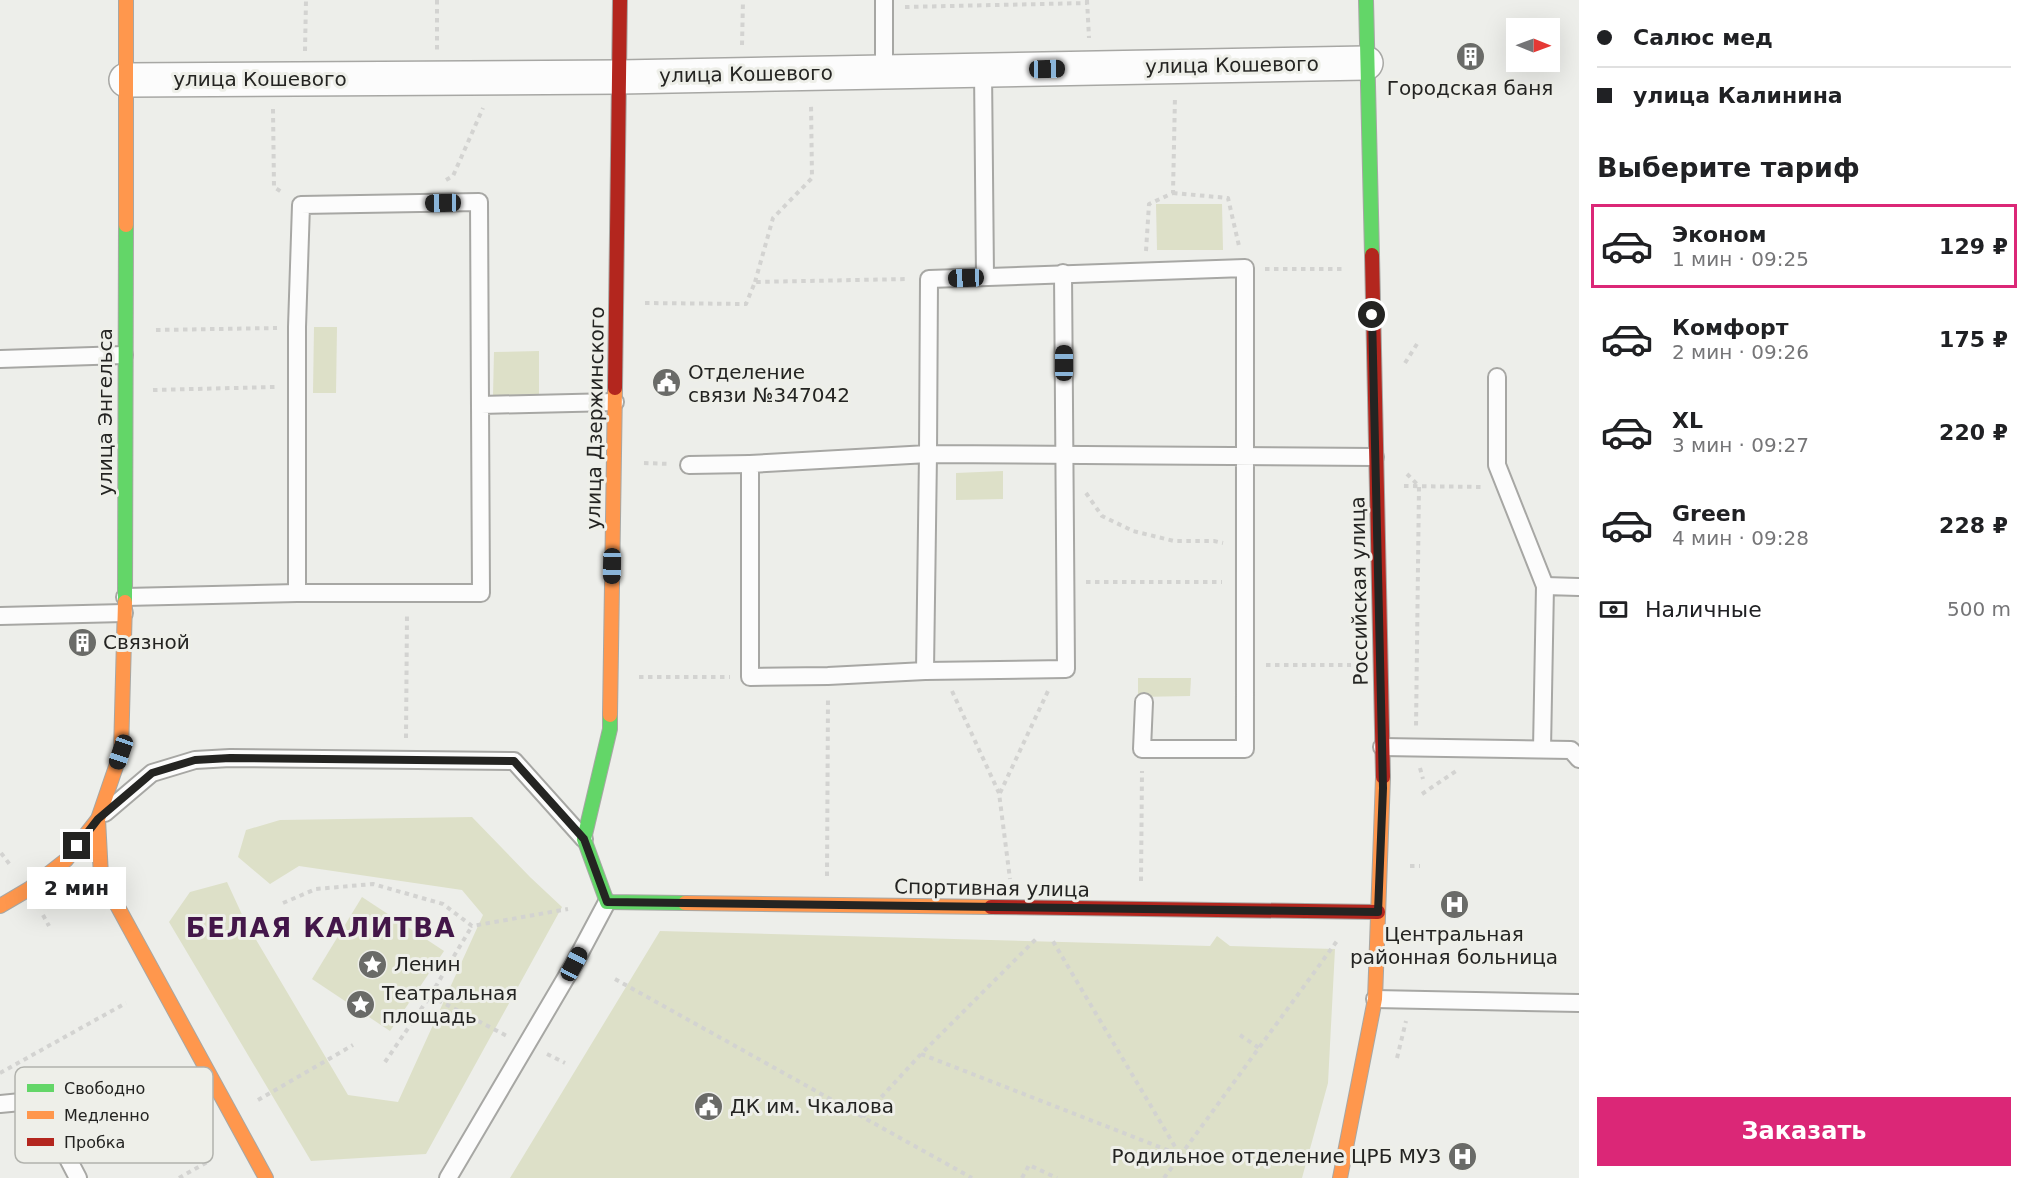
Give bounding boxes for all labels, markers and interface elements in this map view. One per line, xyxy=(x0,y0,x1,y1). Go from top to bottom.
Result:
north arrow xyxy=(1506,18,1560,72)
map controls xyxy=(1506,18,1560,72)
text: Салюc мед xyxy=(1633,25,1773,50)
building icon: Городская баня xyxy=(1454,41,1486,73)
street label: улица Кошевого xyxy=(1145,51,1319,79)
street label: улица Кошевого xyxy=(659,60,833,88)
car xyxy=(1029,60,1065,78)
street label: улица Кошевого xyxy=(173,67,347,91)
place label: Городская баня xyxy=(1387,76,1553,100)
text: улица Калинина xyxy=(1633,83,1843,108)
text: Выберите тариф xyxy=(1597,152,1860,183)
car xyxy=(425,194,461,212)
icon: car xyxy=(1600,219,1654,273)
text: Эконом xyxy=(1672,222,1767,247)
text: 129 ₽ xyxy=(1939,234,2008,259)
text: 1 мин · 09:25 xyxy=(1672,247,1809,271)
car xyxy=(948,268,984,288)
route start xyxy=(1358,301,1385,328)
street label: улица Дзержинского xyxy=(581,306,609,530)
icon: car xyxy=(1600,312,1654,366)
text: Комфорт xyxy=(1672,315,1789,340)
text: 175 ₽ xyxy=(1939,327,2008,352)
street label: улица Энгельса xyxy=(93,328,117,496)
text: 2 мин · 09:26 xyxy=(1672,340,1809,364)
car xyxy=(1055,345,1073,381)
place label: Отделение связи №347042 xyxy=(688,360,850,407)
public building icon: Отделение связи №347042 xyxy=(651,367,683,399)
icon: car xyxy=(1600,405,1654,459)
text: XL xyxy=(1672,408,1703,433)
text: 220 ₽ xyxy=(1939,420,2008,445)
text: 3 мин · 09:27 xyxy=(1672,433,1809,457)
street label: Российская улица xyxy=(1345,496,1373,686)
icon: car xyxy=(1600,498,1654,552)
text: Green xyxy=(1672,501,1746,526)
text: 228 ₽ xyxy=(1939,513,2008,538)
text: 4 мин · 09:28 xyxy=(1672,526,1809,550)
car xyxy=(603,548,621,584)
icon: cash xyxy=(1597,593,1630,626)
text: Наличные xyxy=(1645,597,1762,622)
text: 500 m xyxy=(1947,597,2011,621)
building icon: Связной xyxy=(66,626,98,658)
place label: Связной xyxy=(103,630,190,654)
car xyxy=(107,732,135,772)
route end xyxy=(63,832,90,859)
callout: 2 мин xyxy=(28,867,127,909)
street label: Спортивная улица xyxy=(894,874,1090,902)
text: 2 мин xyxy=(44,876,109,900)
hospital icon: Центральная районная больница xyxy=(1438,888,1470,920)
district label: БЕЛАЯ КАЛИТВА xyxy=(186,913,456,943)
place label: Центральная районная больница xyxy=(1350,922,1558,969)
car xyxy=(558,944,590,984)
place icon: Ленин xyxy=(357,948,389,980)
place label: Ленин xyxy=(394,952,461,976)
place label: Театральная площадь xyxy=(381,981,517,1028)
place icon: Театральная площадь xyxy=(345,988,377,1020)
legend xyxy=(15,1067,213,1163)
text: Свободно xyxy=(64,1079,145,1098)
public building icon: ДК им. Чкалова xyxy=(693,1090,725,1122)
place label: ДК им. Чкалова xyxy=(730,1094,894,1118)
button: Заказать xyxy=(1597,1097,2011,1166)
text: Медленно xyxy=(64,1106,150,1125)
text: Пробка xyxy=(64,1133,125,1152)
hospital icon: Родильное отделение ЦРБ МУЗ xyxy=(1446,1140,1478,1172)
place label: Родильное отделение ЦРБ МУЗ xyxy=(1112,1144,1441,1168)

